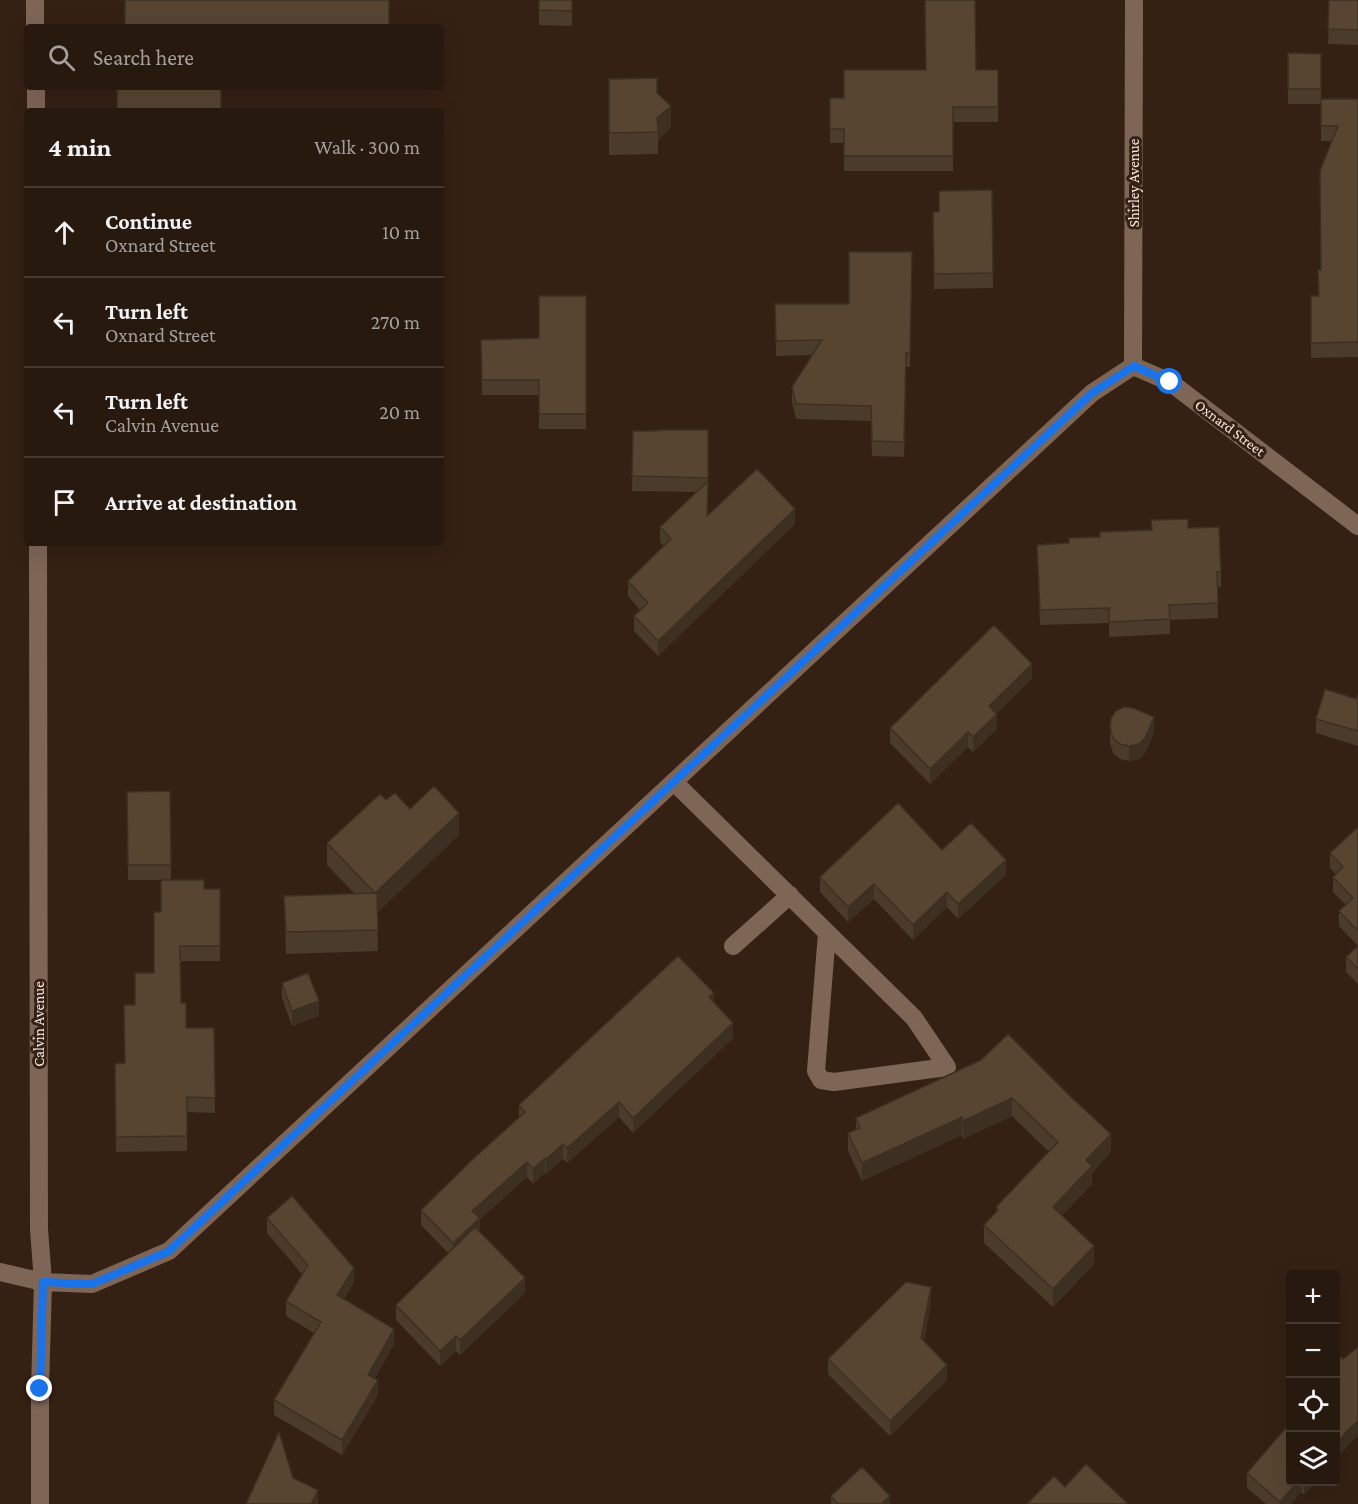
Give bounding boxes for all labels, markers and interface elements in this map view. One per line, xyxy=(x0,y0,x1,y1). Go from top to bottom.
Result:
search box xyxy=(24,24,444,90)
icon: search xyxy=(45,41,78,74)
text: Search here xyxy=(93,45,194,70)
text: 4 min xyxy=(48,133,112,162)
text: Walk · 300 m xyxy=(314,136,420,158)
street label: Shirley Avenue xyxy=(1126,138,1143,227)
text: Continue xyxy=(105,209,192,234)
icon: ahead xyxy=(48,216,81,249)
text: 10 m xyxy=(382,221,420,243)
text: Oxnard Street xyxy=(105,234,216,256)
text: Turn left xyxy=(105,299,188,324)
icon: left xyxy=(48,306,81,339)
text: 270 m xyxy=(371,311,420,333)
text: Oxnard Street xyxy=(105,324,216,346)
route start xyxy=(1156,368,1182,394)
text: Turn left xyxy=(105,389,188,414)
icon: left xyxy=(48,396,81,429)
street label: Oxnard Street xyxy=(1192,397,1269,460)
text: 20 m xyxy=(379,401,420,423)
text: Calvin Avenue xyxy=(105,414,219,436)
icon: arrive xyxy=(48,486,81,519)
text: Arrive at destination xyxy=(105,490,297,515)
street label: Calvin Avenue xyxy=(31,981,47,1067)
map controls xyxy=(1286,1270,1340,1486)
button: + xyxy=(1286,1270,1340,1324)
button: − xyxy=(1286,1324,1340,1378)
route end xyxy=(26,1375,52,1401)
button: locate xyxy=(1286,1378,1340,1432)
button: layers xyxy=(1286,1432,1340,1486)

